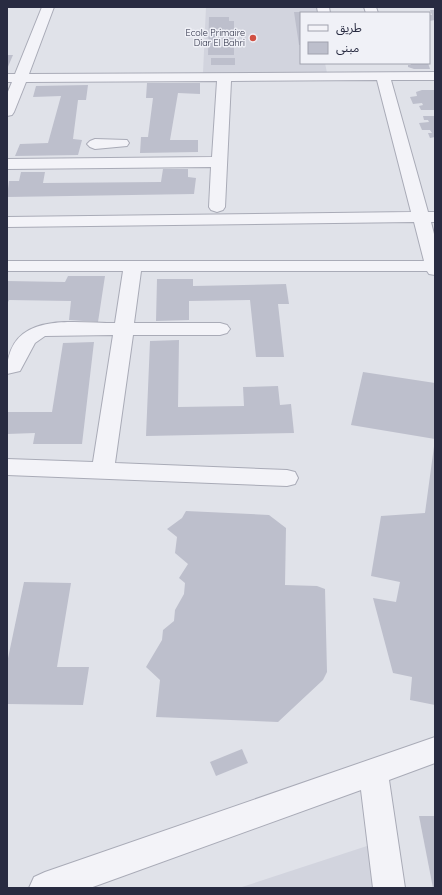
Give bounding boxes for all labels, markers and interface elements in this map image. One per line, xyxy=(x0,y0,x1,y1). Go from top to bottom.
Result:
legend xyxy=(300,12,430,64)
text: طريق xyxy=(336,20,362,36)
place label: Ecole Primaire Diar El Bahri xyxy=(186,27,245,48)
marker: Ecole Primaire Diar El Bahri xyxy=(248,33,258,43)
text: مبنى xyxy=(336,40,359,55)

